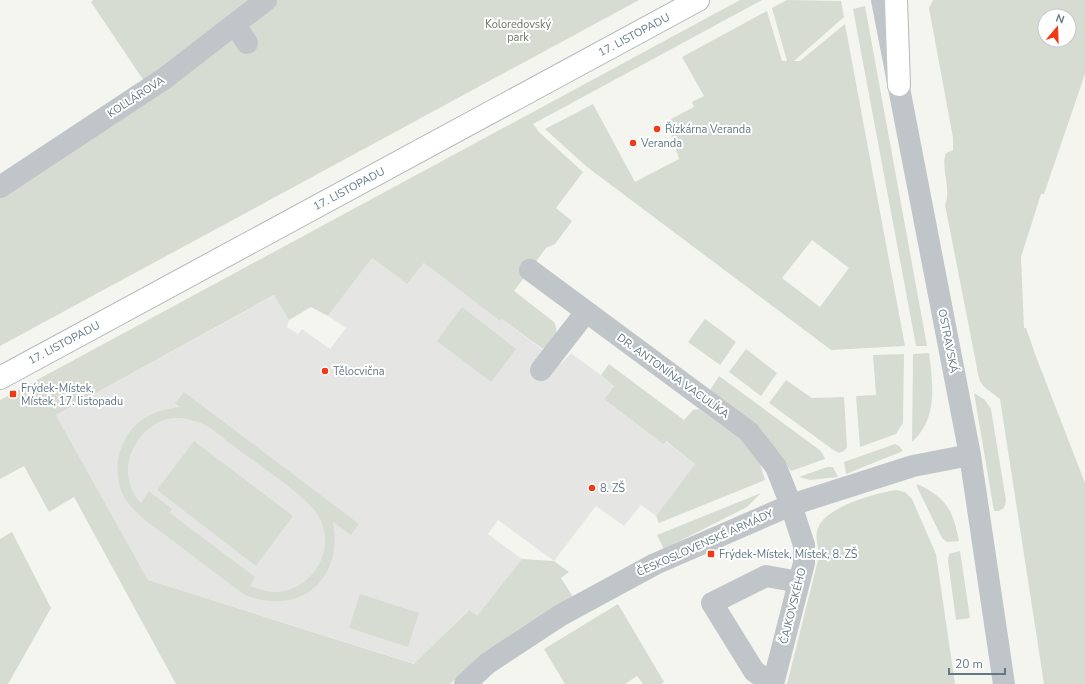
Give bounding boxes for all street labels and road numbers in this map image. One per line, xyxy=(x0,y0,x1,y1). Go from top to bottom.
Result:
street label: 17. LISTOPADU xyxy=(596,10,672,60)
street label: KOLLÁROVA xyxy=(104,72,167,121)
street label: 17. LISTOPADU xyxy=(311,164,387,214)
street label: OSTRAVSKÁ xyxy=(934,307,963,374)
street label: 17. LISTOPADU xyxy=(26,318,102,368)
street label: DR. ANTONÍNA VACULÍKA xyxy=(614,329,733,422)
street label: ČESKOSLOVENSKÉ ARMÁDY xyxy=(634,505,776,580)
street label: ČAJKOVSKÉHO xyxy=(775,566,810,646)

